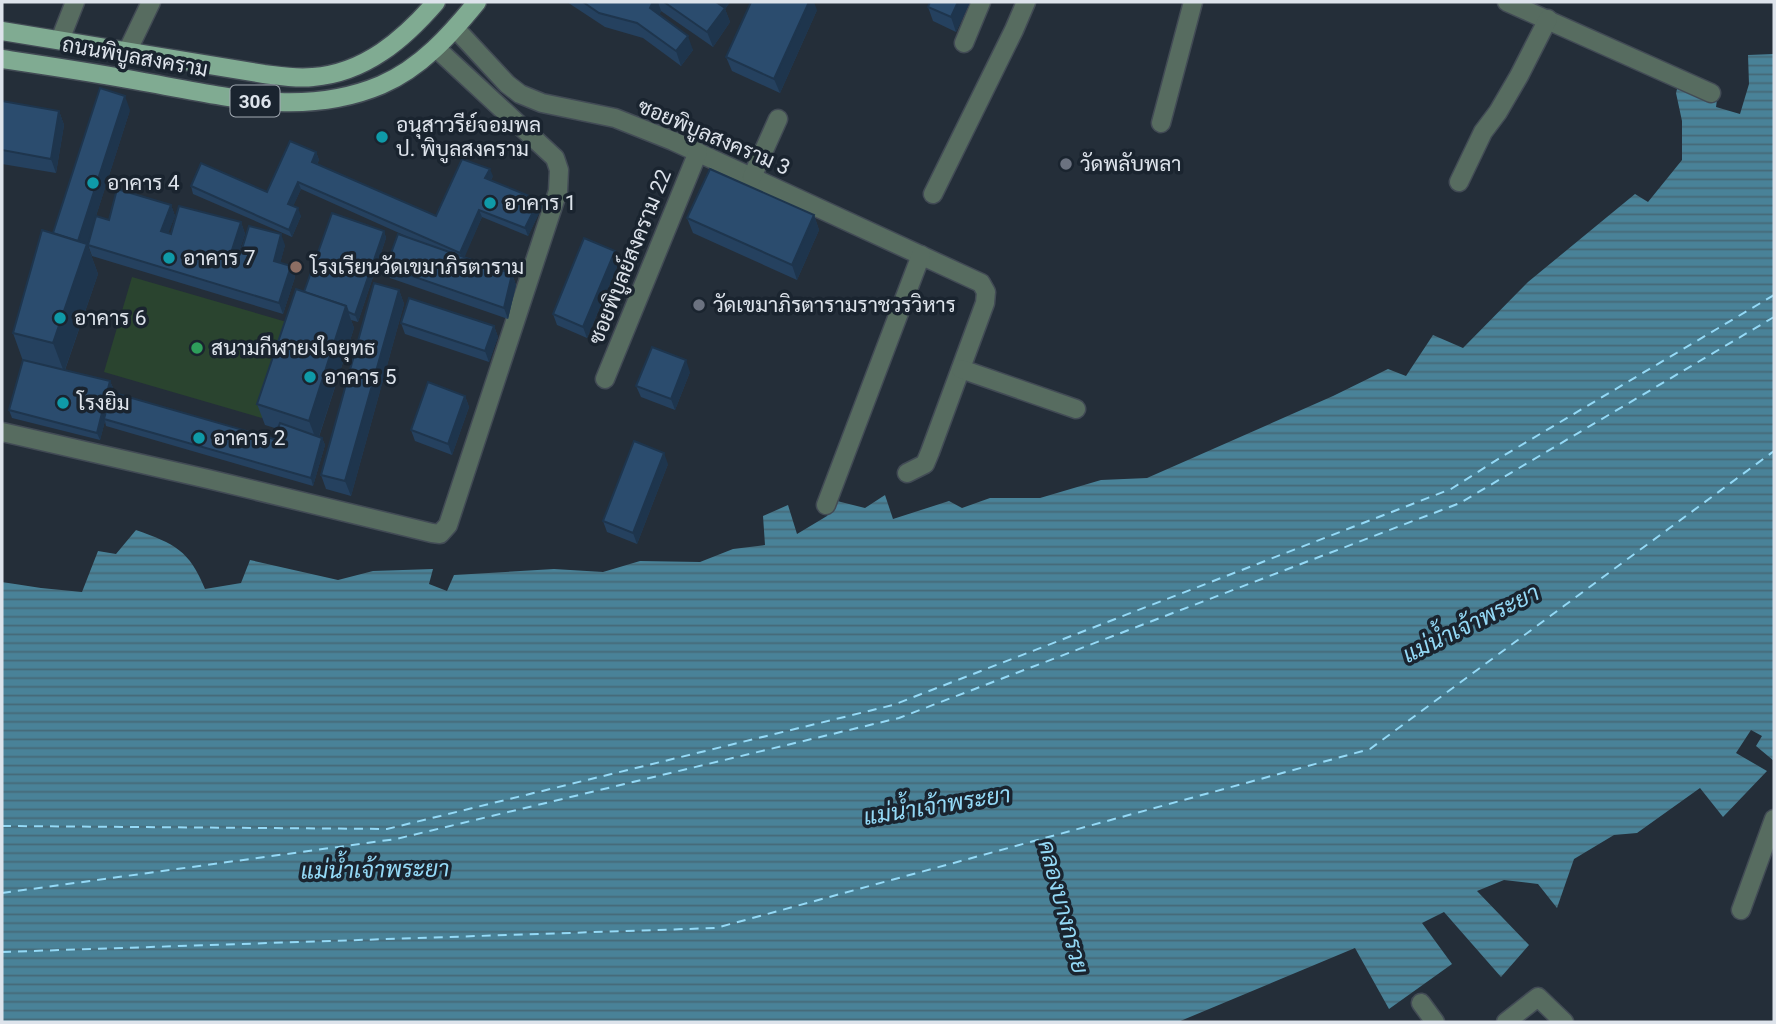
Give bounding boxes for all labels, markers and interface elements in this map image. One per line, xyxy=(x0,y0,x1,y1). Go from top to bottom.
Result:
street label: ถนนพิบูลสงคราม xyxy=(60,32,210,85)
road number: 306 xyxy=(230,86,280,116)
street label: ซอยพิบูลสงคราม 3 xyxy=(633,94,794,183)
place label: อนุสาวรีย์จอมพล ป. พิบูลสงคราม xyxy=(396,111,541,164)
marker: อนุสาวรีย์จอมพล ป. พิบูลสงคราม xyxy=(374,129,390,145)
place label: วัดพลับพลา xyxy=(1080,152,1182,176)
marker: วัดพลับพลา xyxy=(1058,156,1074,172)
street label: ซอยพิบูลย์สงคราม 22 xyxy=(582,165,679,349)
place label: อาคาร 4 xyxy=(107,171,180,195)
marker: อาคาร 4 xyxy=(85,175,101,191)
place label: อาคาร 1 xyxy=(504,191,577,215)
marker: อาคาร 1 xyxy=(482,195,498,211)
place label: อาคาร 7 xyxy=(183,246,256,270)
marker: อาคาร 7 xyxy=(161,250,177,266)
place label: โรงเรียนวัดเขมาภิรตาราม xyxy=(309,254,524,279)
marker: โรงเรียนวัดเขมาภิรตาราม xyxy=(288,259,304,275)
place label: วัดเขมาภิรตารามราชวรวิหาร xyxy=(713,293,956,317)
marker: วัดเขมาภิรตารามราชวรวิหาร xyxy=(691,297,707,313)
place label: อาคาร 6 xyxy=(74,306,147,330)
marker: อาคาร 6 xyxy=(52,310,68,326)
place label: สนามกีฬายงใจยุทธ xyxy=(211,335,375,362)
marker: สนามกีฬายงใจยุทธ xyxy=(189,340,205,356)
place label: อาคาร 5 xyxy=(324,365,397,389)
marker: อาคาร 5 xyxy=(302,369,318,385)
place label: โรงยิม xyxy=(76,390,130,415)
marker: โรงยิม xyxy=(55,395,71,411)
place label: อาคาร 2 xyxy=(213,426,286,450)
marker: อาคาร 2 xyxy=(191,430,207,446)
water label: แม่น้ำเจ้าพระยา xyxy=(1395,573,1544,669)
water label: แม่น้ำเจ้าพระยา xyxy=(860,774,1013,831)
water label: คลองบางกรวย xyxy=(1032,837,1094,977)
water label: แม่น้ำเจ้าพระยา xyxy=(300,848,450,885)

